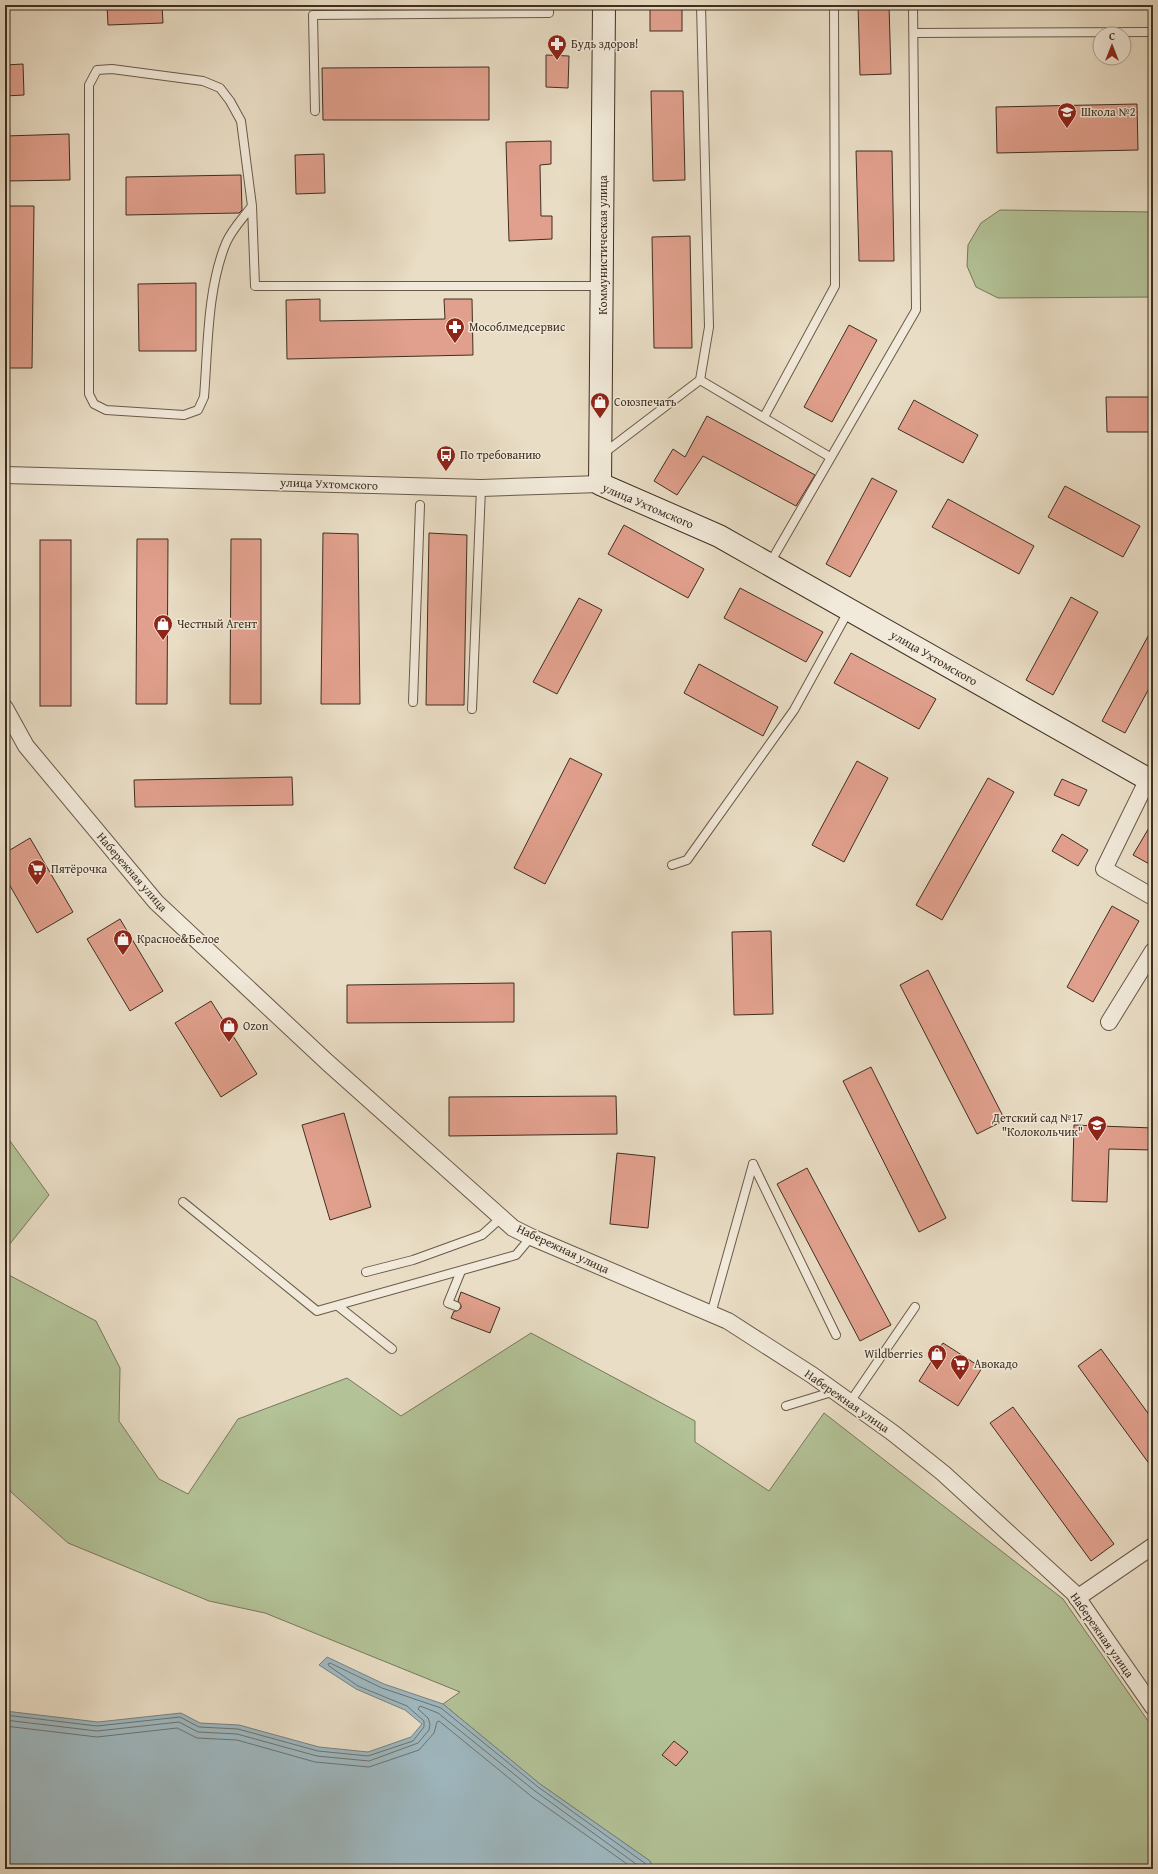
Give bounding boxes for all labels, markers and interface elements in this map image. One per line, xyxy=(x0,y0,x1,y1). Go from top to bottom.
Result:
north arrow xyxy=(1092,26,1132,66)
text: С xyxy=(1109,28,1115,44)
pharmacy icon: Будь здоров! xyxy=(546,33,568,61)
place label: Будь здоров! xyxy=(571,35,638,52)
school or university icon: Школа №2 xyxy=(1056,101,1078,129)
place label: Школа №2 xyxy=(1081,103,1136,120)
street label: Коммунистическая улица xyxy=(594,175,611,315)
pharmacy icon: Мособлмедсервис xyxy=(444,316,466,344)
place label: Мособлмедсервис xyxy=(469,318,566,335)
shop icon: Союзпечать xyxy=(589,391,611,419)
place label: Союзпечать xyxy=(614,393,677,410)
bus stop icon: По требованию xyxy=(435,444,457,472)
place label: По требованию xyxy=(460,446,541,463)
street label: улица Ухтомского xyxy=(279,473,378,494)
street label: улица Ухтомского xyxy=(599,478,697,532)
shop icon: Честный Агент xyxy=(152,613,174,641)
place label: Честный Агент xyxy=(177,615,257,632)
street label: улица Ухтомского xyxy=(887,625,981,689)
street label: Набережная улица xyxy=(93,828,172,915)
supermarket icon: Пятёрочка xyxy=(26,858,48,886)
place label: Пятёрочка xyxy=(51,860,108,877)
shop icon: Красное&Белое xyxy=(112,928,134,956)
place label: Красное&Белое xyxy=(137,930,220,947)
shop icon: Ozon xyxy=(218,1015,240,1043)
place label: Ozon xyxy=(243,1017,269,1034)
place label: Детский сад №17 "Колокольчик" xyxy=(991,1109,1083,1140)
school or university icon: Детский сад №17 "Колокольчик" xyxy=(1086,1114,1108,1142)
street label: Набережная улица xyxy=(514,1220,612,1278)
shop icon: Wildberries xyxy=(926,1343,948,1371)
place label: Wildberries xyxy=(864,1345,923,1362)
supermarket icon: Авокадо xyxy=(949,1353,971,1381)
place label: Авокадо xyxy=(974,1355,1018,1372)
street label: Набережная улица xyxy=(801,1365,893,1436)
street label: Набережная улица xyxy=(1067,1589,1138,1681)

